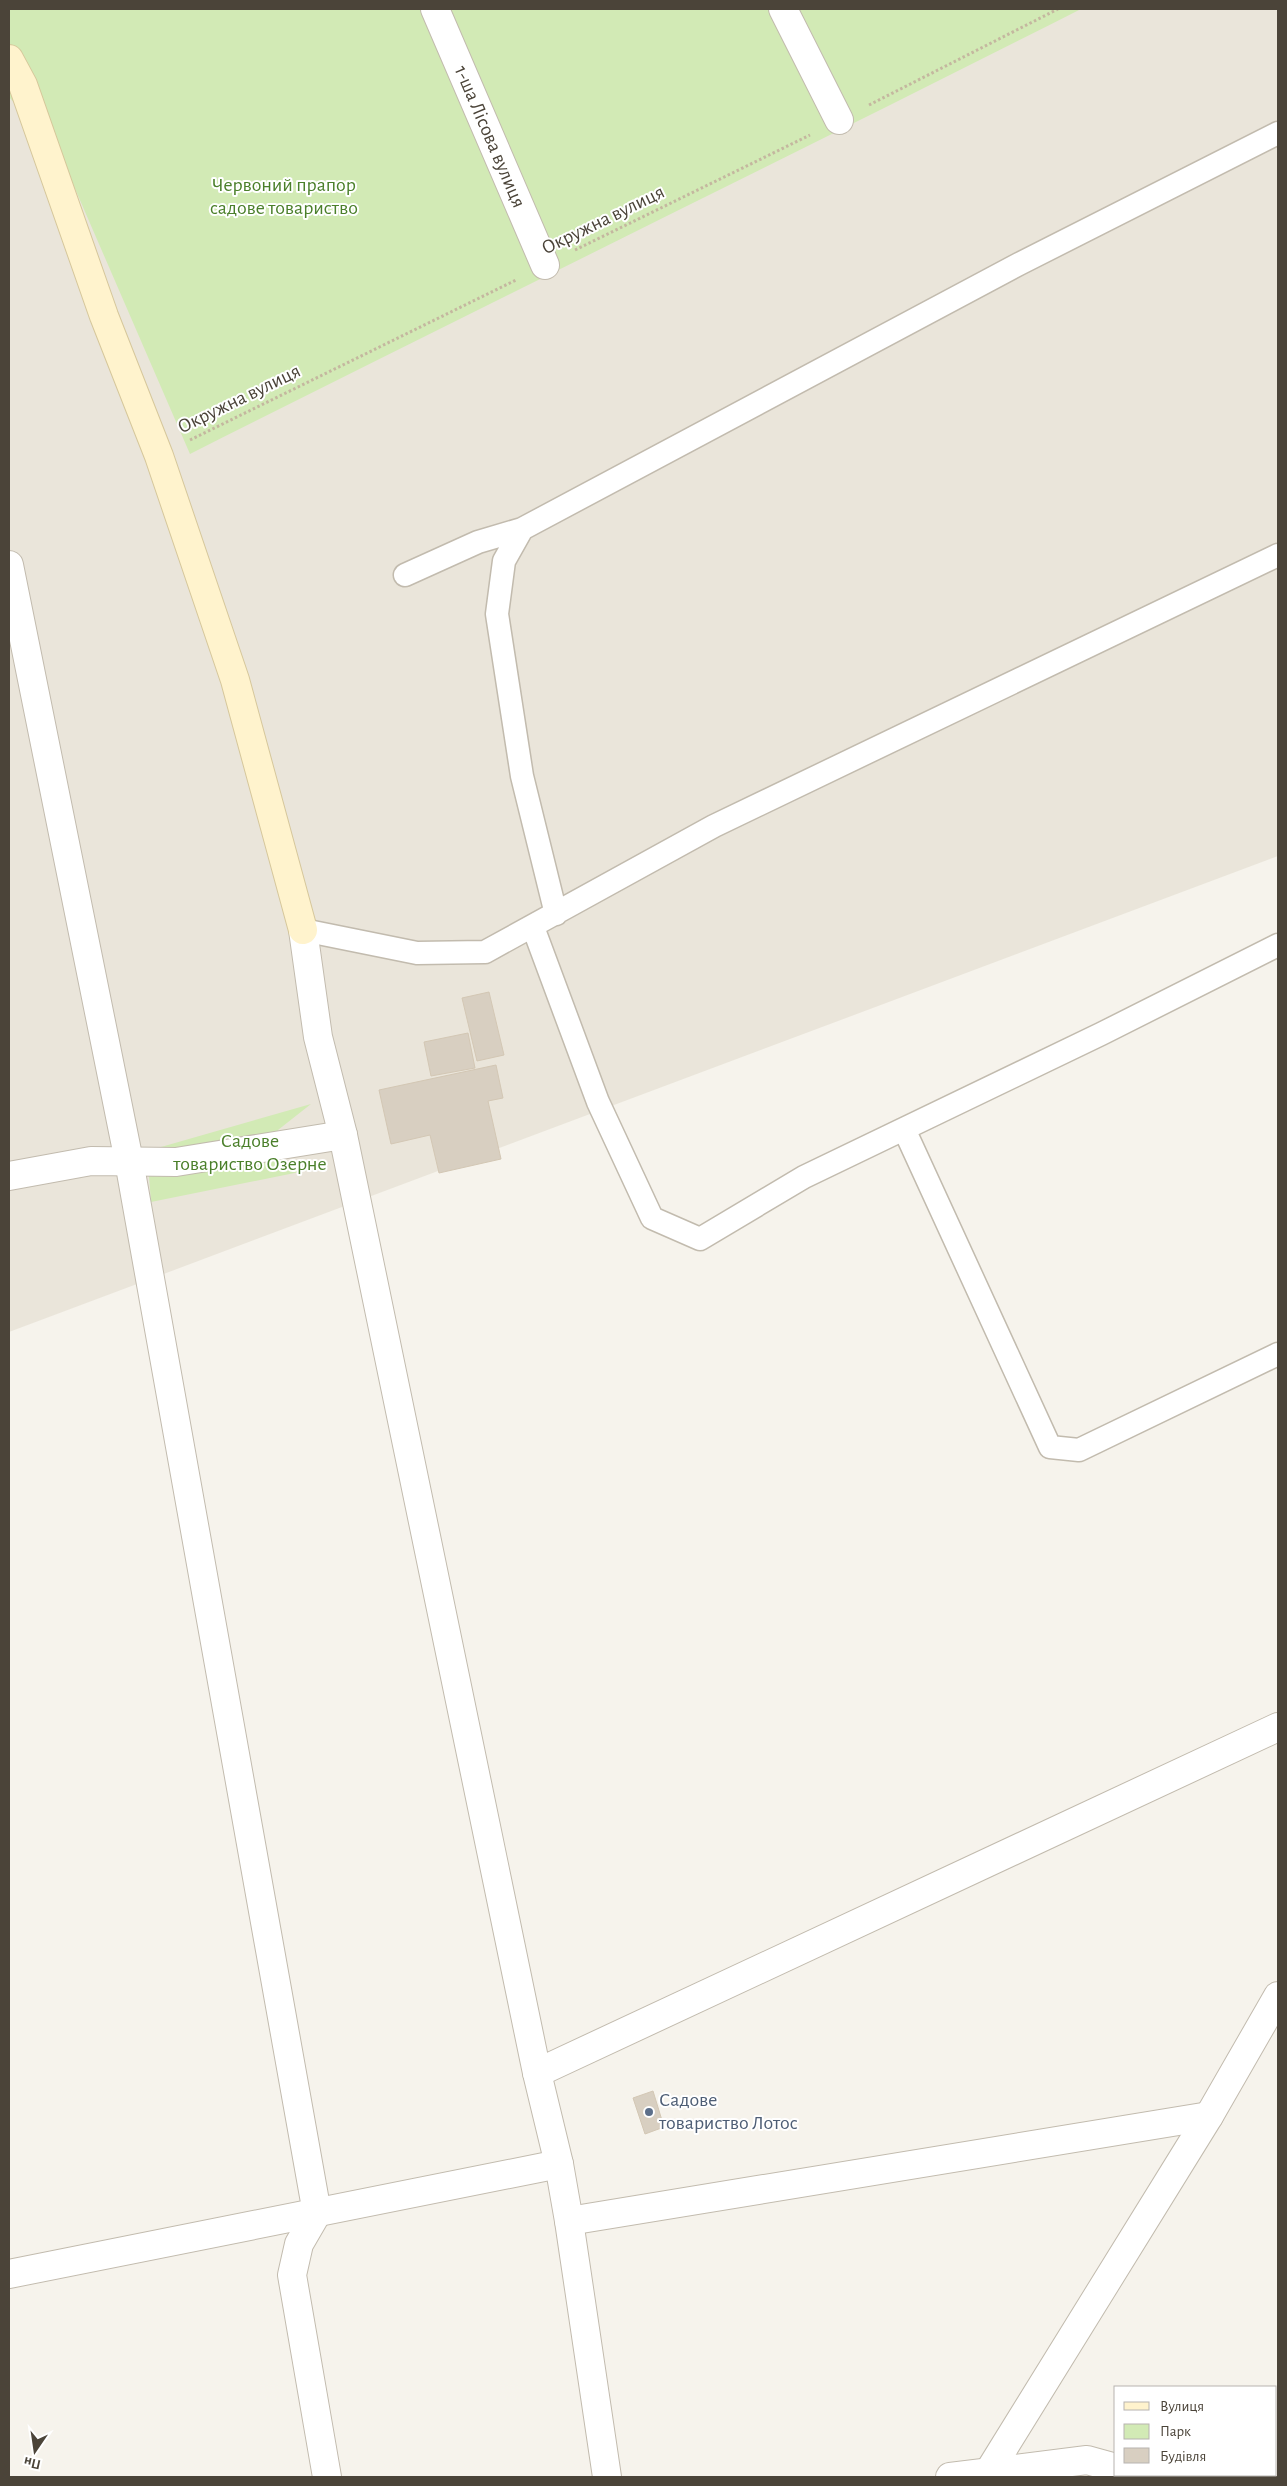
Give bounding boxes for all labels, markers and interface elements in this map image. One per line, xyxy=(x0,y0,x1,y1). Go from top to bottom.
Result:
street label: 1-ша Лісова вулиця xyxy=(451,63,529,211)
park label: Червоний прапор садове товариство xyxy=(210,175,358,218)
street label: Окружна вулиця xyxy=(538,182,668,258)
street label: Окружна вулиця xyxy=(174,361,304,437)
park label: Садове товариство Озерне xyxy=(172,1131,327,1174)
place label: Садове товариство Лотос xyxy=(658,2090,798,2133)
marker: Садове товариство Лотос xyxy=(643,2106,655,2118)
legend xyxy=(1114,2386,1277,2476)
text: Вулиця xyxy=(1160,2399,1204,2414)
text: Парк xyxy=(1160,2424,1191,2439)
north arrow xyxy=(10,2426,60,2476)
text: Будівля xyxy=(1160,2449,1206,2464)
text: Пн xyxy=(22,2454,42,2471)

